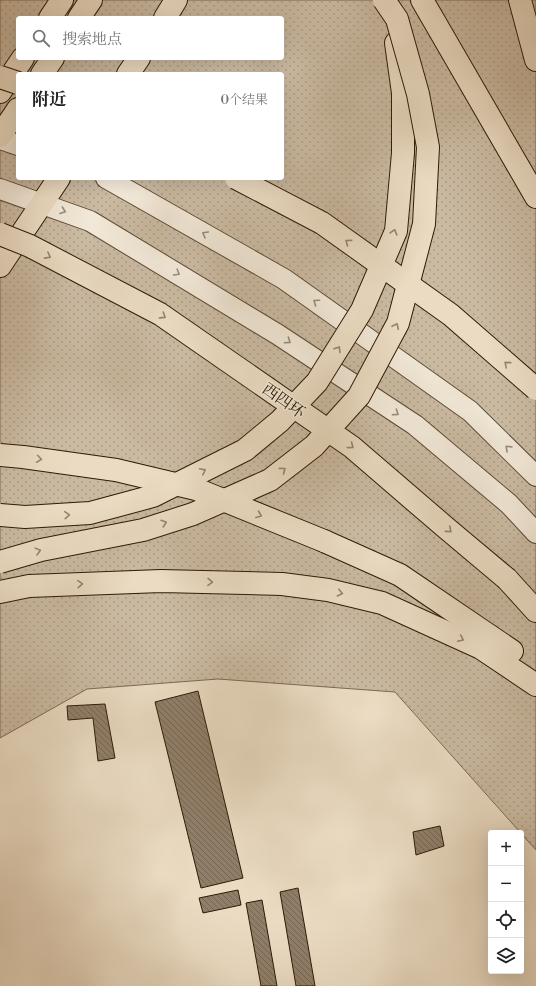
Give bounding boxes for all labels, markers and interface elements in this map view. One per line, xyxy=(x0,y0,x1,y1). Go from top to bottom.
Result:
search box xyxy=(16,16,284,60)
icon: search xyxy=(30,27,52,49)
text: 搜索地点 xyxy=(62,30,122,49)
text: 附近 xyxy=(32,89,66,111)
text: 0个结果 xyxy=(220,92,268,108)
one-way arrow xyxy=(60,207,67,215)
one-way arrow xyxy=(389,229,398,236)
one-way arrow xyxy=(202,232,209,239)
one-way arrow xyxy=(345,239,352,247)
one-way arrow xyxy=(44,251,51,258)
one-way arrow xyxy=(173,269,180,276)
one-way arrow xyxy=(313,299,320,307)
one-way arrow xyxy=(159,311,166,319)
one-way arrow xyxy=(391,323,399,331)
one-way arrow xyxy=(284,336,291,344)
one-way arrow xyxy=(333,346,341,353)
one-way arrow xyxy=(504,361,511,368)
street label: 西四环 xyxy=(258,379,309,423)
one-way arrow xyxy=(392,408,399,416)
one-way arrow xyxy=(346,441,353,448)
one-way arrow xyxy=(505,445,513,453)
one-way arrow xyxy=(36,454,42,463)
one-way arrow xyxy=(198,468,206,476)
one-way arrow xyxy=(278,468,285,475)
one-way arrow xyxy=(64,510,70,519)
one-way arrow xyxy=(255,510,262,518)
one-way arrow xyxy=(161,519,168,528)
one-way arrow xyxy=(445,526,452,533)
one-way arrow xyxy=(34,547,41,556)
one-way arrow xyxy=(207,578,213,586)
one-way arrow xyxy=(77,580,83,589)
one-way arrow xyxy=(336,588,343,597)
one-way arrow xyxy=(456,634,464,642)
map controls xyxy=(488,830,524,974)
button: + xyxy=(488,830,524,866)
button: − xyxy=(488,866,524,902)
button: locate xyxy=(488,902,524,938)
button: layers xyxy=(488,938,524,974)

